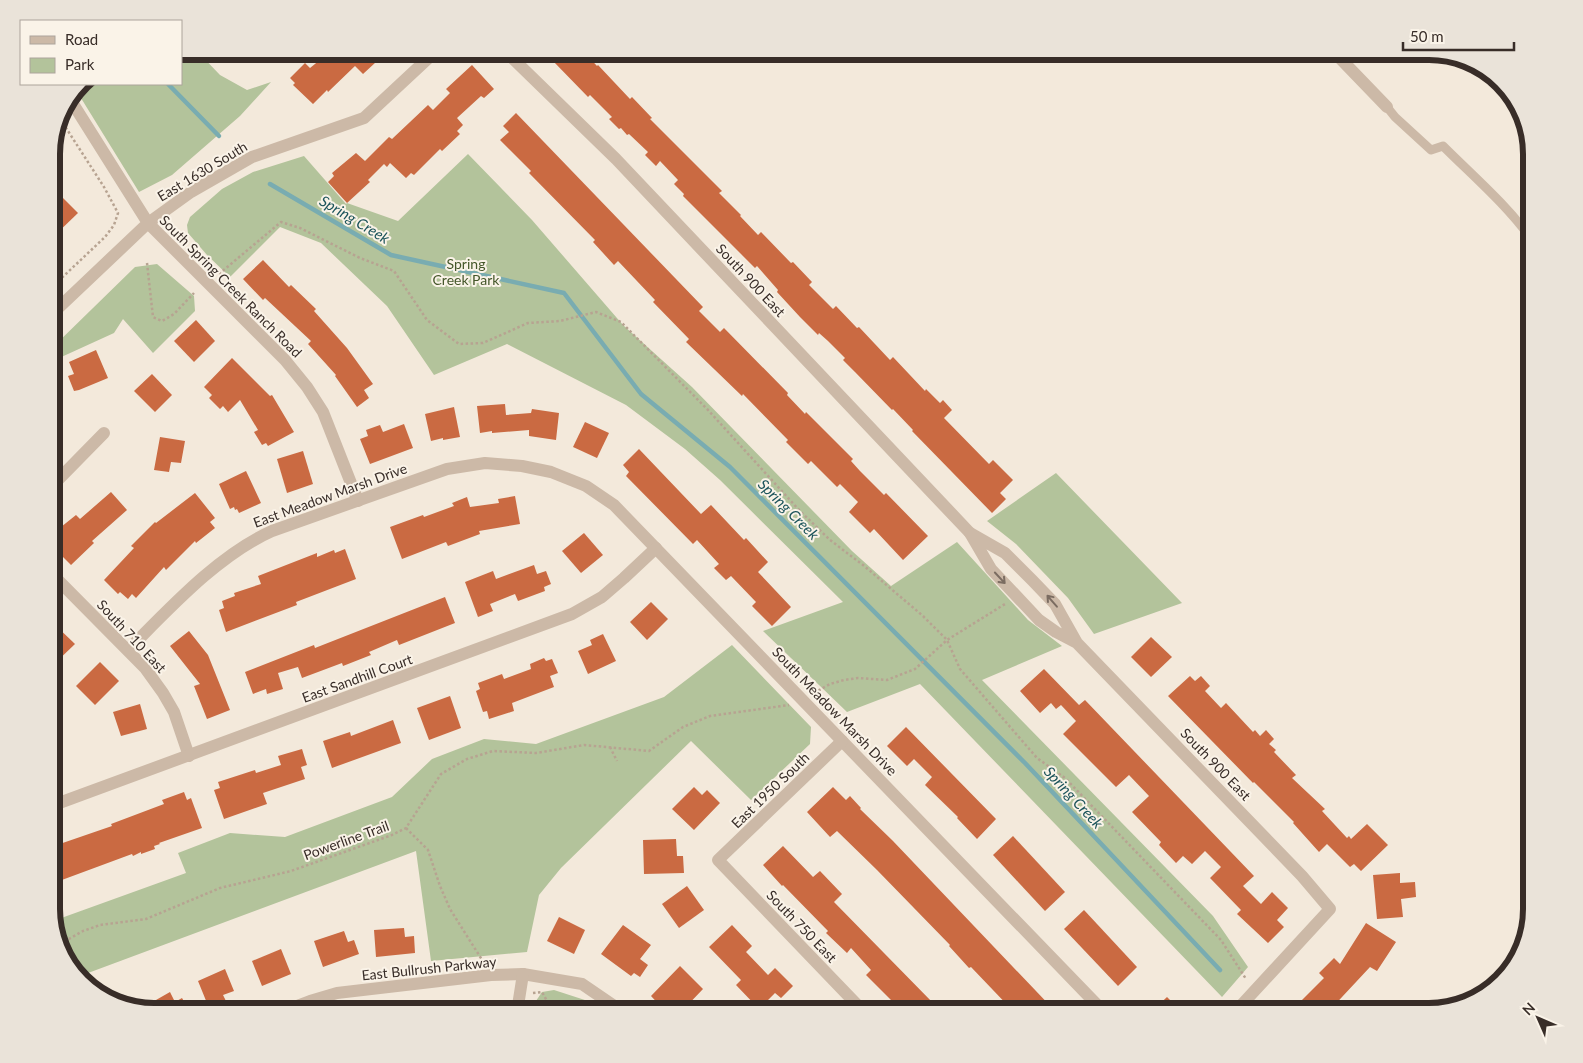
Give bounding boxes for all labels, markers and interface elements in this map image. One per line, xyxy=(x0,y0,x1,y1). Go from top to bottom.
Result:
legend xyxy=(20,20,182,85)
scale bar xyxy=(1403,20,1514,52)
text: 50 m xyxy=(1410,27,1444,45)
text: Road xyxy=(65,30,98,48)
text: Park xyxy=(65,55,95,73)
street label: East 1630 South xyxy=(154,137,250,205)
water label: Spring Creek xyxy=(317,191,394,247)
street label: South Spring Creek Ranch Road xyxy=(156,211,306,361)
street label: South 900 East xyxy=(713,240,789,320)
park label: Spring Creek Park xyxy=(433,255,500,288)
street label: East Meadow Marsh Drive xyxy=(251,459,409,531)
water label: Spring Creek xyxy=(755,475,824,544)
one-way arrow xyxy=(994,572,1006,585)
one-way arrow xyxy=(1046,595,1058,608)
street label: South 710 East xyxy=(94,596,170,676)
street label: South Meadow Marsh Drive xyxy=(769,643,901,779)
street label: East Sandhill Court xyxy=(300,650,414,706)
street label: South 900 East xyxy=(1177,724,1255,804)
street label: East 1950 South xyxy=(727,749,813,831)
water label: Spring Creek xyxy=(1041,762,1108,832)
street label: Powerline Trail xyxy=(301,817,391,863)
street label: South 750 East xyxy=(763,886,841,966)
street label: East Bullrush Parkway xyxy=(361,952,498,984)
north arrow xyxy=(1513,993,1563,1043)
text: N xyxy=(1519,999,1538,1018)

